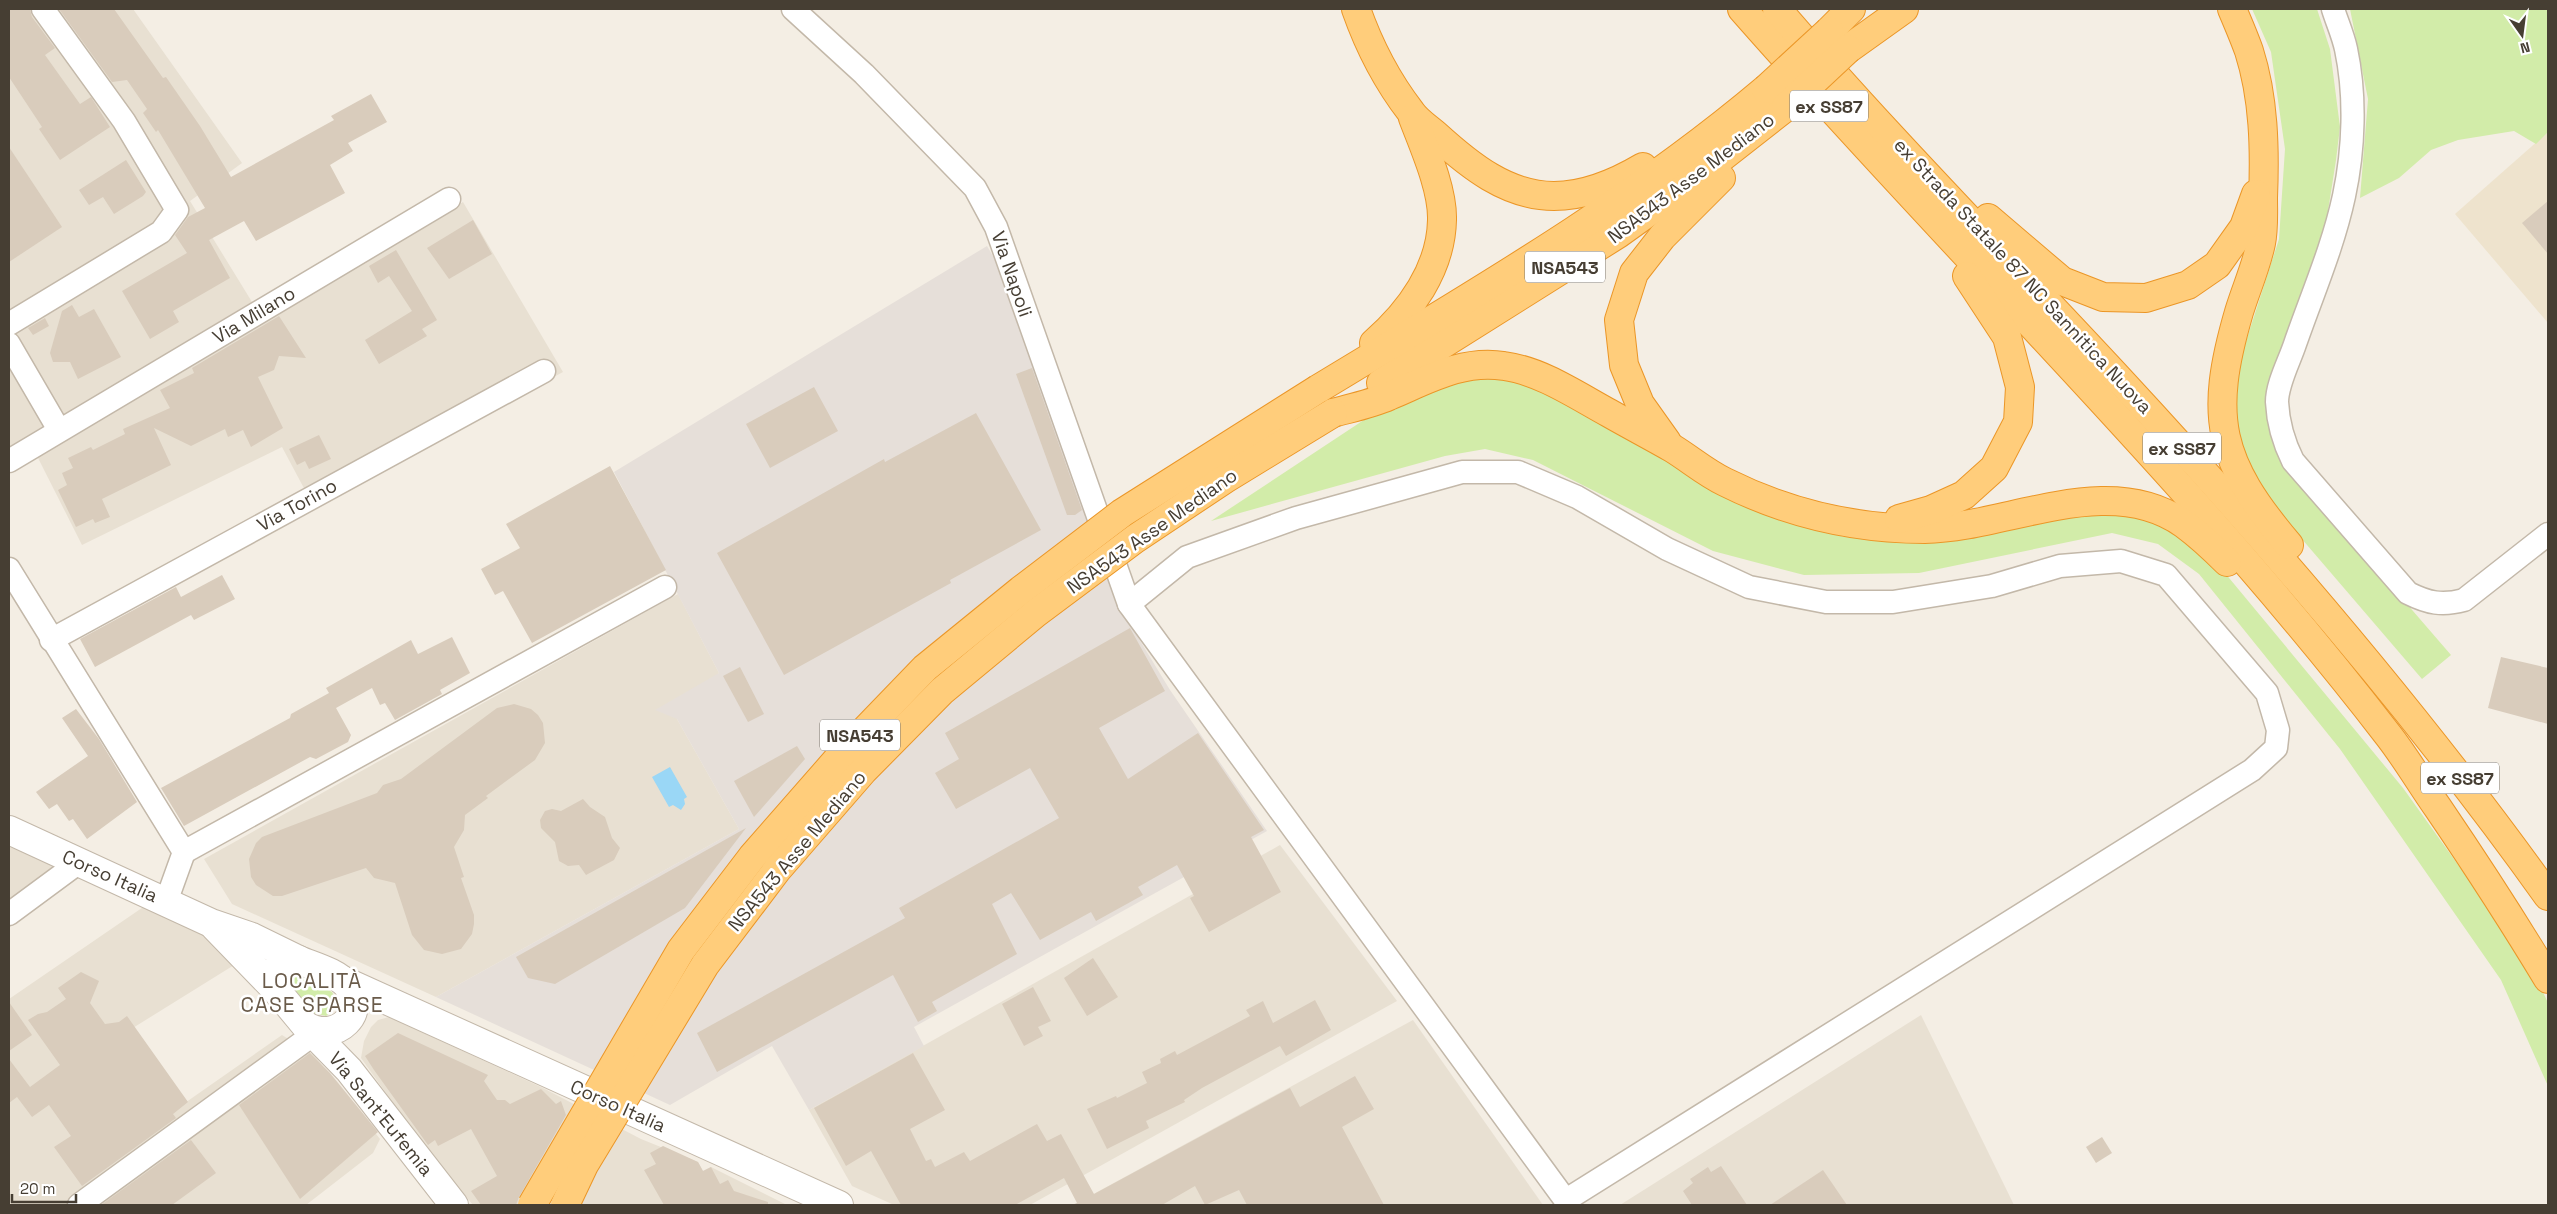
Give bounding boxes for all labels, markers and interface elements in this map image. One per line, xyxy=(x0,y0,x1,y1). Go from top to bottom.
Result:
north arrow xyxy=(2497,10,2547,60)
text: N xyxy=(2518,38,2532,57)
road number: ex SS87 xyxy=(1790,90,1868,122)
street label: NSA543 Asse Mediano xyxy=(1603,107,1779,249)
street label: ex Strada Statale 87 NC Sannitica Nuova xyxy=(1888,133,2158,419)
street label: Via Napoli xyxy=(986,228,1038,320)
road number: NSA543 xyxy=(1525,252,1605,282)
street label: Via Milano xyxy=(208,281,300,349)
road number: ex SS87 xyxy=(2143,432,2221,463)
street label: NSA543 Asse Mediano xyxy=(1062,463,1242,599)
street label: Via Torino xyxy=(252,473,342,537)
road number: NSA543 xyxy=(820,720,900,750)
road number: ex SS87 xyxy=(2421,762,2499,794)
street label: NSA543 Asse Mediano xyxy=(722,765,872,937)
street label: Corso Italia xyxy=(58,844,162,908)
district label: LOCALITÀ CASE SPARSE xyxy=(240,967,384,1018)
street label: Via Sant'Eufemia xyxy=(323,1047,439,1181)
street label: Corso Italia xyxy=(566,1074,670,1138)
scale bar xyxy=(12,1172,76,1204)
text: 20 m xyxy=(20,1179,55,1198)

